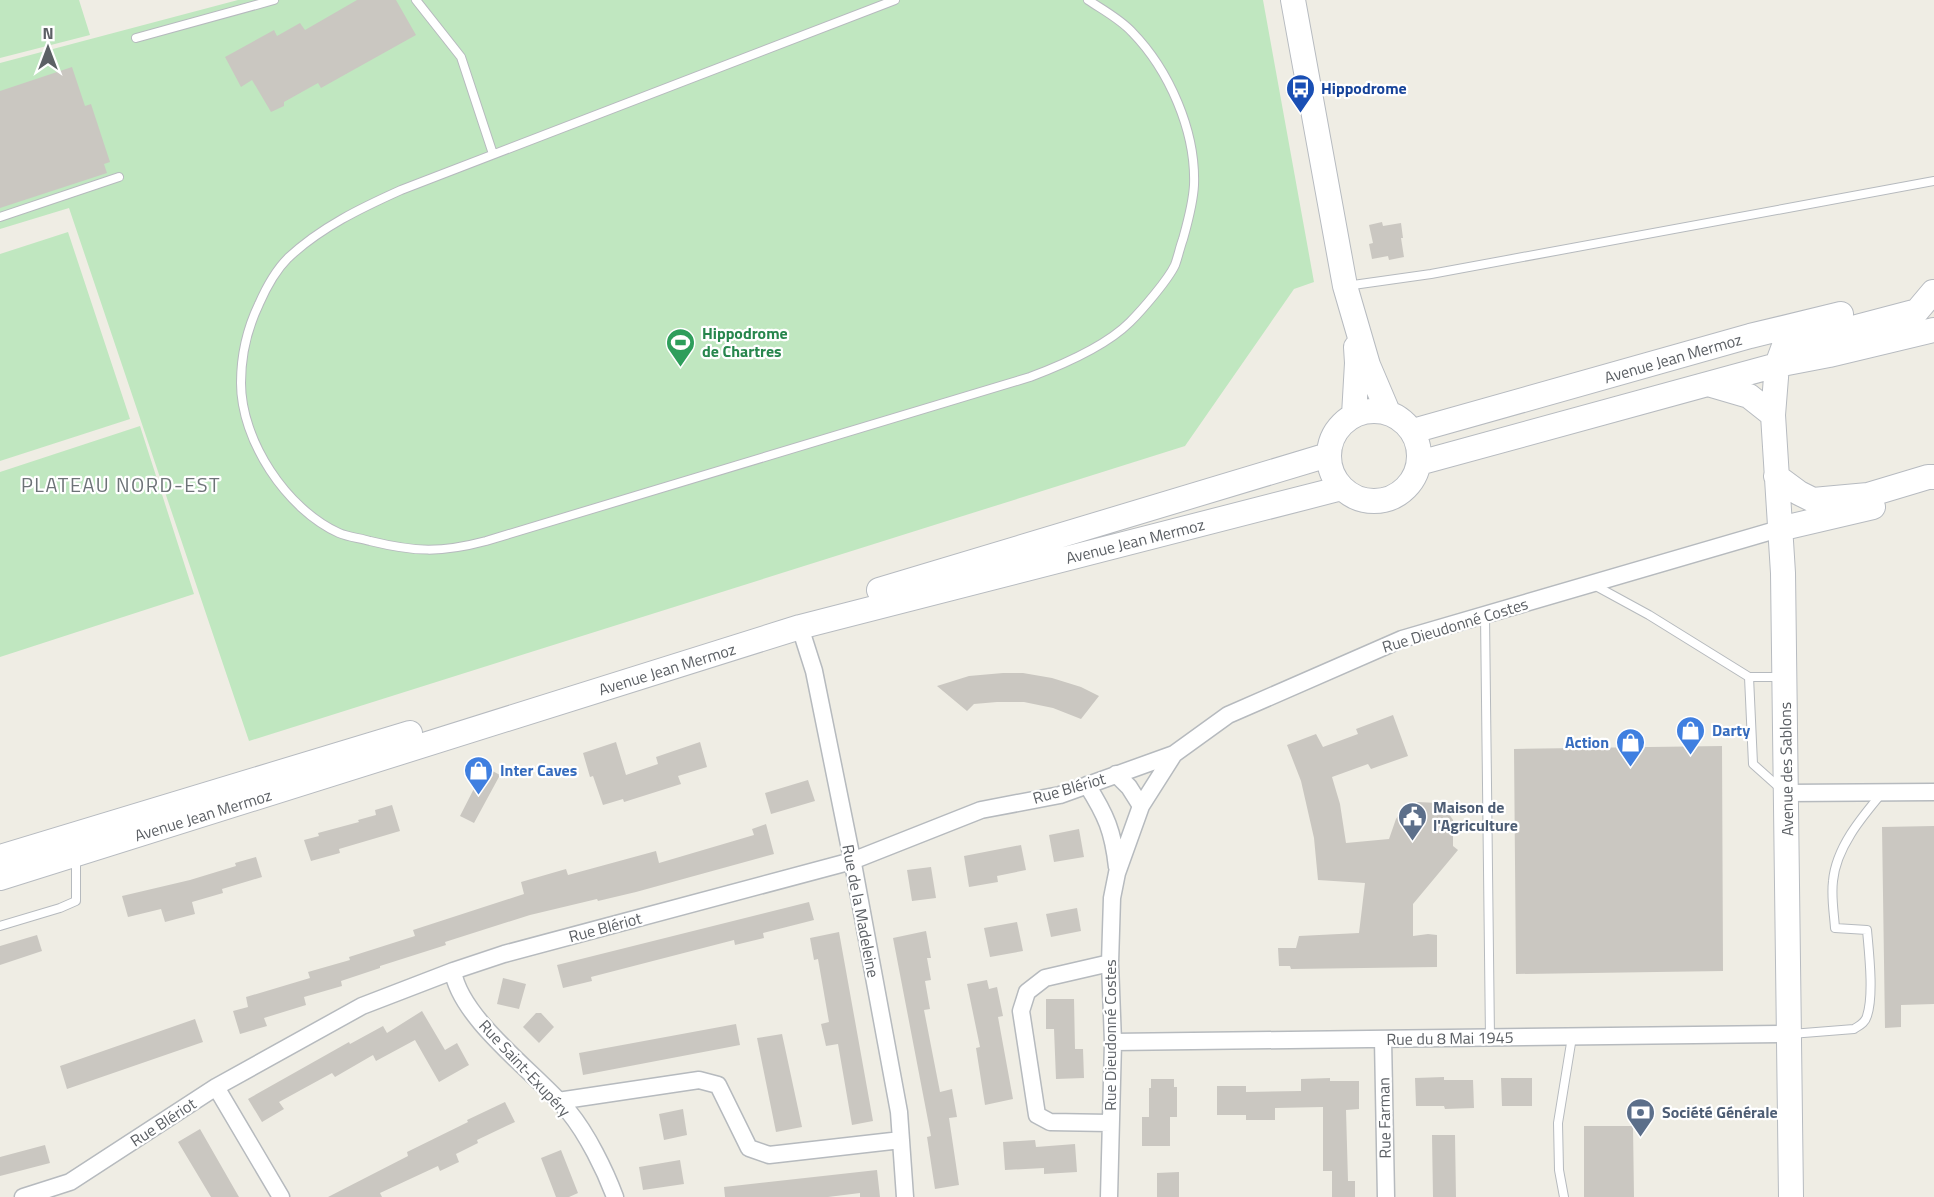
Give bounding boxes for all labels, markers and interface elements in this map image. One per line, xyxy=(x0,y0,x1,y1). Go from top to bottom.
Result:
north arrow xyxy=(18,18,78,78)
text: N xyxy=(42,21,54,45)
bus stop icon: Hippodrome xyxy=(1284,72,1316,114)
place label: Hippodrome xyxy=(1321,76,1407,100)
place label: Hippodrome de Chartres xyxy=(702,321,788,363)
sports icon: Hippodrome de Chartres xyxy=(665,326,697,368)
street label: Avenue Jean Mermoz xyxy=(1601,327,1745,389)
district label: PLATEAU NORD-EST xyxy=(21,469,221,500)
street label: Avenue Jean Mermoz xyxy=(1063,512,1207,570)
street label: Rue Dieudonné Costes xyxy=(1379,591,1531,659)
street label: Avenue Jean Mermoz xyxy=(595,637,739,701)
street label: Avenue des Sablons xyxy=(1773,702,1799,836)
shop icon: Darty xyxy=(1675,714,1707,756)
place label: Darty xyxy=(1712,718,1750,742)
shop icon: Action xyxy=(1614,726,1646,768)
place label: Action xyxy=(1565,730,1609,754)
shop icon: Inter Caves xyxy=(463,754,495,796)
place label: Inter Caves xyxy=(500,758,577,782)
street label: Rue Blériot xyxy=(1030,766,1109,810)
street label: Avenue Jean Mermoz xyxy=(131,783,275,847)
place label: Maison de l'Agriculture xyxy=(1433,795,1518,837)
public building icon: Maison de l'Agriculture xyxy=(1396,800,1428,842)
street label: Rue de la Madeleine xyxy=(836,842,886,980)
street label: Rue Blériot xyxy=(566,906,644,948)
street label: Rue Dieudonné Costes xyxy=(1098,959,1122,1111)
street label: Rue Saint-Exupéry xyxy=(474,1014,577,1122)
street label: Rue du 8 Mai 1945 xyxy=(1386,1025,1514,1051)
street label: Rue Farman xyxy=(1371,1077,1397,1159)
street label: Rue Blériot xyxy=(125,1091,201,1152)
bank icon: Société Générale xyxy=(1625,1096,1657,1138)
place label: Société Générale xyxy=(1662,1100,1778,1124)

